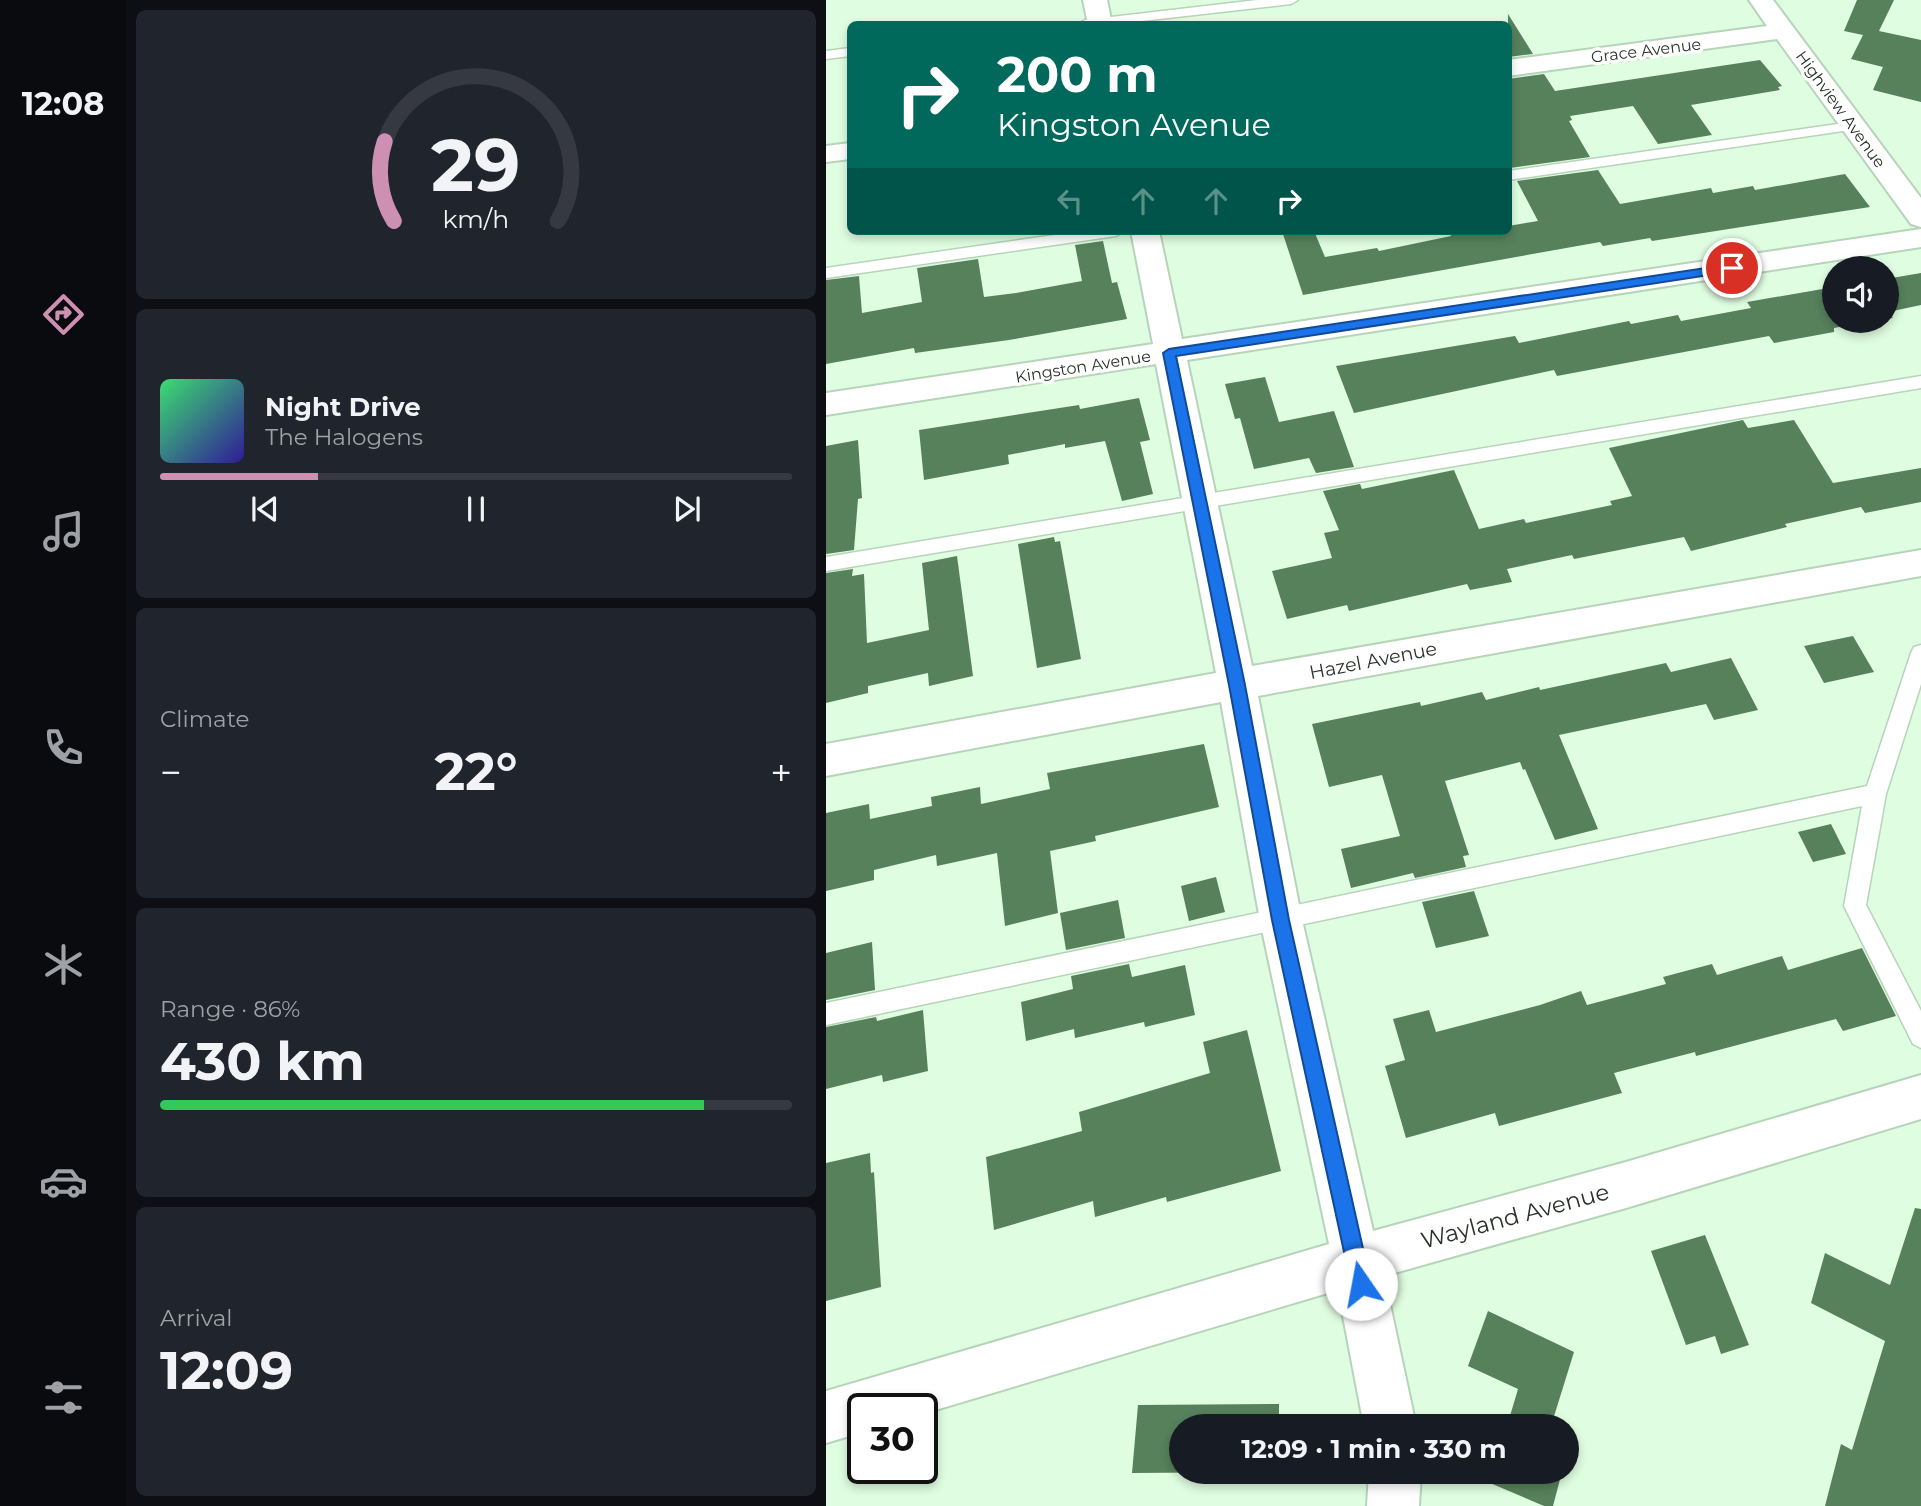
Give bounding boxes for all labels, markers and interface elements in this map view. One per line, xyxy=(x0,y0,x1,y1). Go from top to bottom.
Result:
street label: Grace Avenue xyxy=(1590,34,1702,67)
text: 200 m xyxy=(997,45,1158,104)
street label: Highview Avenue xyxy=(1792,47,1889,172)
icon: right xyxy=(882,49,973,140)
text: 12:08 xyxy=(22,84,104,123)
text: Kingston Avenue xyxy=(997,105,1271,144)
text: 29 xyxy=(431,121,521,209)
icon: left xyxy=(1051,182,1089,220)
icon: ahead xyxy=(1124,182,1162,220)
icon: ahead xyxy=(1197,182,1235,220)
icon: right xyxy=(1270,182,1308,220)
text: km/h xyxy=(443,203,509,233)
pin xyxy=(1702,238,1762,298)
icon: arrive xyxy=(1713,249,1751,287)
map controls xyxy=(1822,256,1899,333)
button: sound xyxy=(1822,256,1899,333)
icon: directions xyxy=(39,290,88,339)
street label: Kingston Avenue xyxy=(1014,346,1152,387)
text: Night Drive xyxy=(265,391,421,423)
text: The Halogens xyxy=(265,423,423,451)
icon: previous xyxy=(246,490,284,528)
icon: pause xyxy=(457,490,495,528)
icon: next xyxy=(668,490,706,528)
icon: music xyxy=(39,507,88,556)
street label: Hazel Avenue xyxy=(1307,637,1439,684)
text: Climate xyxy=(160,705,249,733)
icon: phone xyxy=(39,723,88,772)
text: 22° xyxy=(434,740,518,803)
text: − xyxy=(160,749,182,796)
text: + xyxy=(770,749,792,796)
icon: climate xyxy=(39,940,88,989)
text: Range · 86% xyxy=(160,995,300,1023)
text: 430 km xyxy=(160,1030,365,1093)
icon: car xyxy=(39,1157,88,1206)
street label: Wayland Avenue xyxy=(1418,1177,1612,1255)
position arrow xyxy=(1324,1247,1398,1321)
text: Arrival xyxy=(160,1304,233,1332)
text: 12:09 xyxy=(160,1339,293,1402)
icon: filters xyxy=(39,1373,88,1422)
speed limit sign: 30 xyxy=(847,1393,938,1484)
text: 12:09 · 1 min · 330 m xyxy=(1241,1433,1507,1465)

